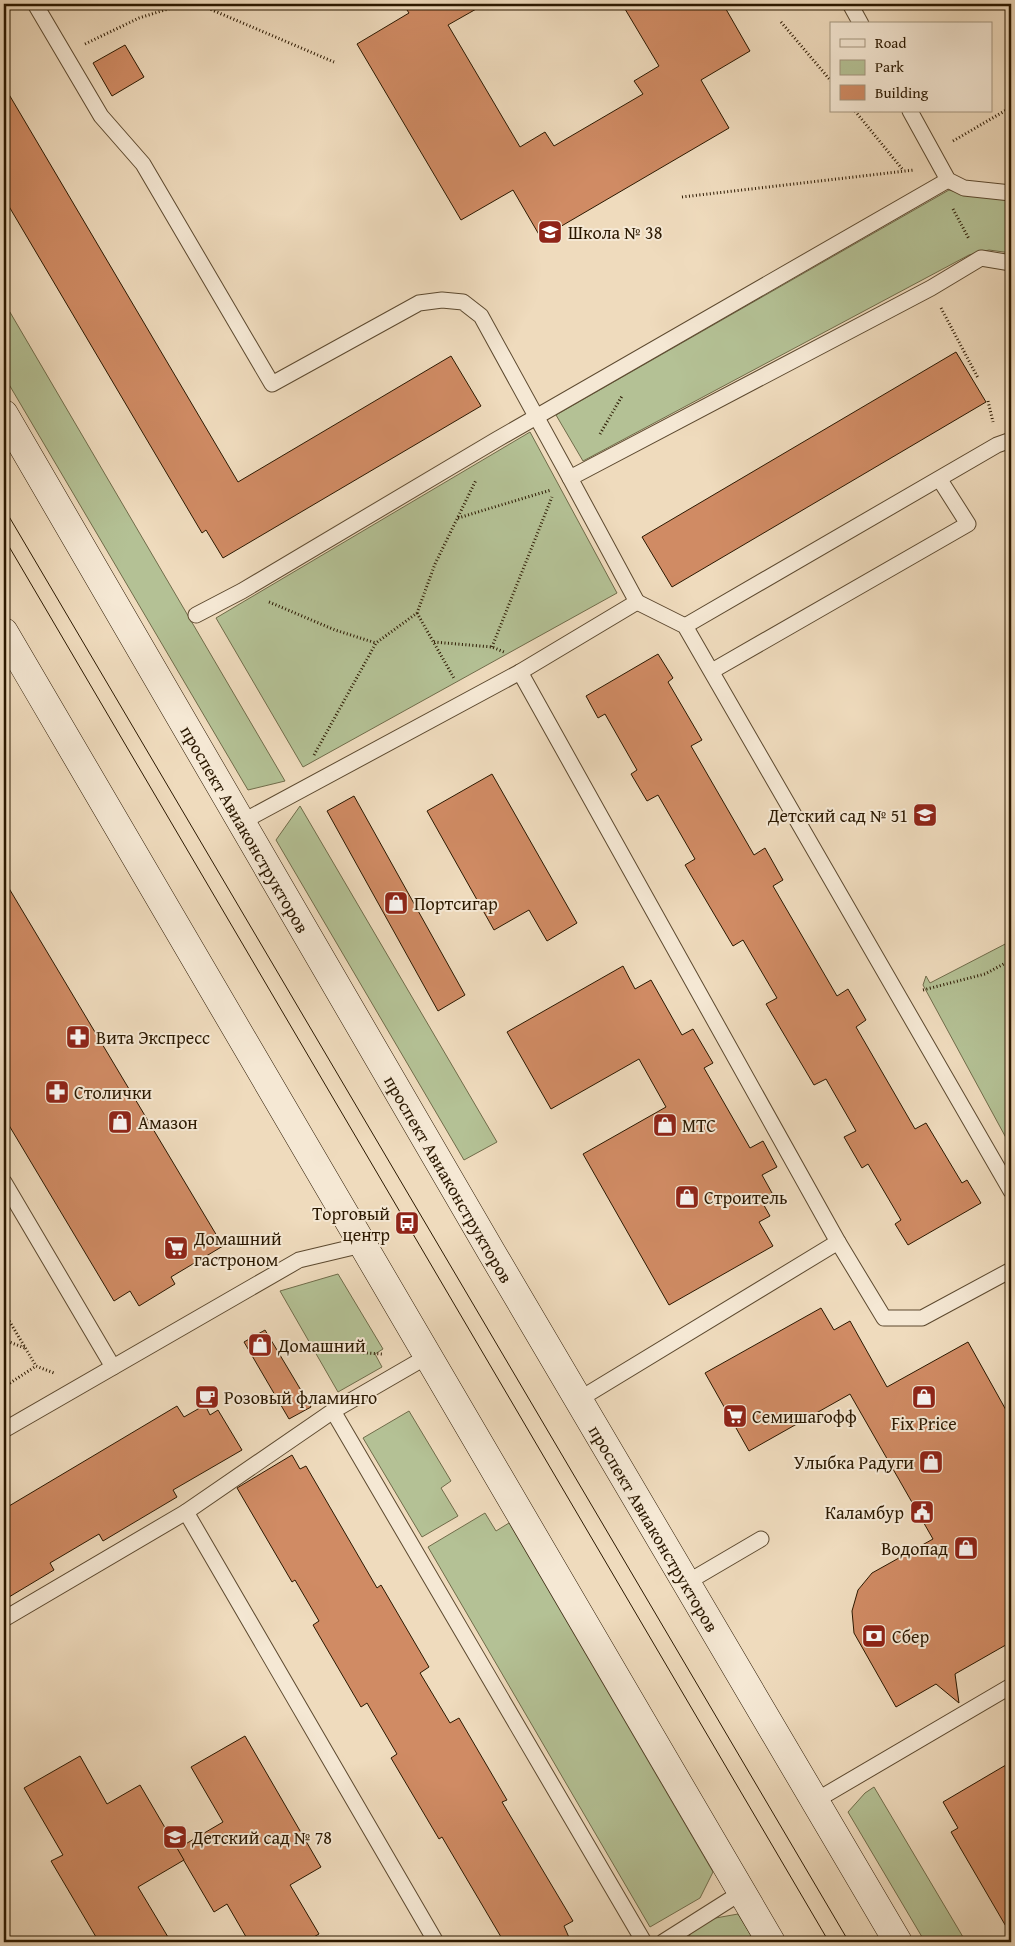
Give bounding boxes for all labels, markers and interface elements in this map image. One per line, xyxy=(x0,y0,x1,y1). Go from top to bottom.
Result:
legend xyxy=(830,22,992,112)
text: Road xyxy=(875,32,906,53)
text: Park xyxy=(875,56,904,77)
text: Building xyxy=(875,82,929,103)
school or university icon: Школа № 38 xyxy=(537,219,563,245)
place label: Школа № 38 xyxy=(568,219,662,246)
street label: проспект Авиаконструкторов xyxy=(174,720,317,938)
place label: Детский сад № 51 xyxy=(767,802,908,829)
school or university icon: Детский сад № 51 xyxy=(912,802,938,828)
shop icon: Портсигар xyxy=(383,890,409,916)
place label: Портсигар xyxy=(414,890,498,917)
pharmacy icon: Вита Экспресс xyxy=(65,1024,91,1050)
place label: Вита Экспресс xyxy=(96,1024,210,1051)
street label: проспект Авиаконструкторов xyxy=(378,1070,520,1288)
pharmacy icon: Столички xyxy=(44,1079,70,1105)
place label: Столички xyxy=(74,1079,152,1106)
shop icon: Амазон xyxy=(107,1109,133,1135)
place label: Амазон xyxy=(138,1109,198,1136)
shop icon: МТС xyxy=(652,1112,678,1138)
place label: МТС xyxy=(682,1112,716,1139)
shop icon: Строитель xyxy=(674,1184,700,1210)
place label: Строитель xyxy=(704,1184,788,1211)
place label: Торговый центр xyxy=(312,1200,390,1248)
bus stop icon: Торговый центр xyxy=(394,1210,420,1236)
place label: Домашний гастроном xyxy=(193,1225,282,1273)
supermarket icon: Домашний гастроном xyxy=(163,1235,189,1261)
shop icon: Домашний xyxy=(247,1332,273,1358)
place label: Домашний xyxy=(277,1332,366,1359)
cafe icon: Розовый фламинго xyxy=(194,1384,220,1410)
place label: Розовый фламинго xyxy=(224,1384,377,1411)
shop icon: Fix Price xyxy=(911,1384,937,1410)
supermarket icon: Семишагофф xyxy=(722,1403,748,1429)
place label: Семишагофф xyxy=(752,1403,857,1430)
place label: Fix Price xyxy=(891,1410,957,1437)
street label: проспект Авиаконструкторов xyxy=(583,1419,726,1637)
place label: Улыбка Радуги xyxy=(794,1449,914,1476)
shop icon: Улыбка Радуги xyxy=(918,1449,944,1475)
place label: Каламбур xyxy=(825,1499,904,1526)
public building icon: Каламбур xyxy=(909,1499,935,1525)
place label: Водопад xyxy=(881,1535,948,1562)
shop icon: Водопад xyxy=(953,1535,979,1561)
bank icon: Сбер xyxy=(861,1623,887,1649)
place label: Сбер xyxy=(892,1623,929,1650)
school or university icon: Детский сад № 78 xyxy=(162,1824,188,1850)
place label: Детский сад № 78 xyxy=(191,1824,332,1851)

